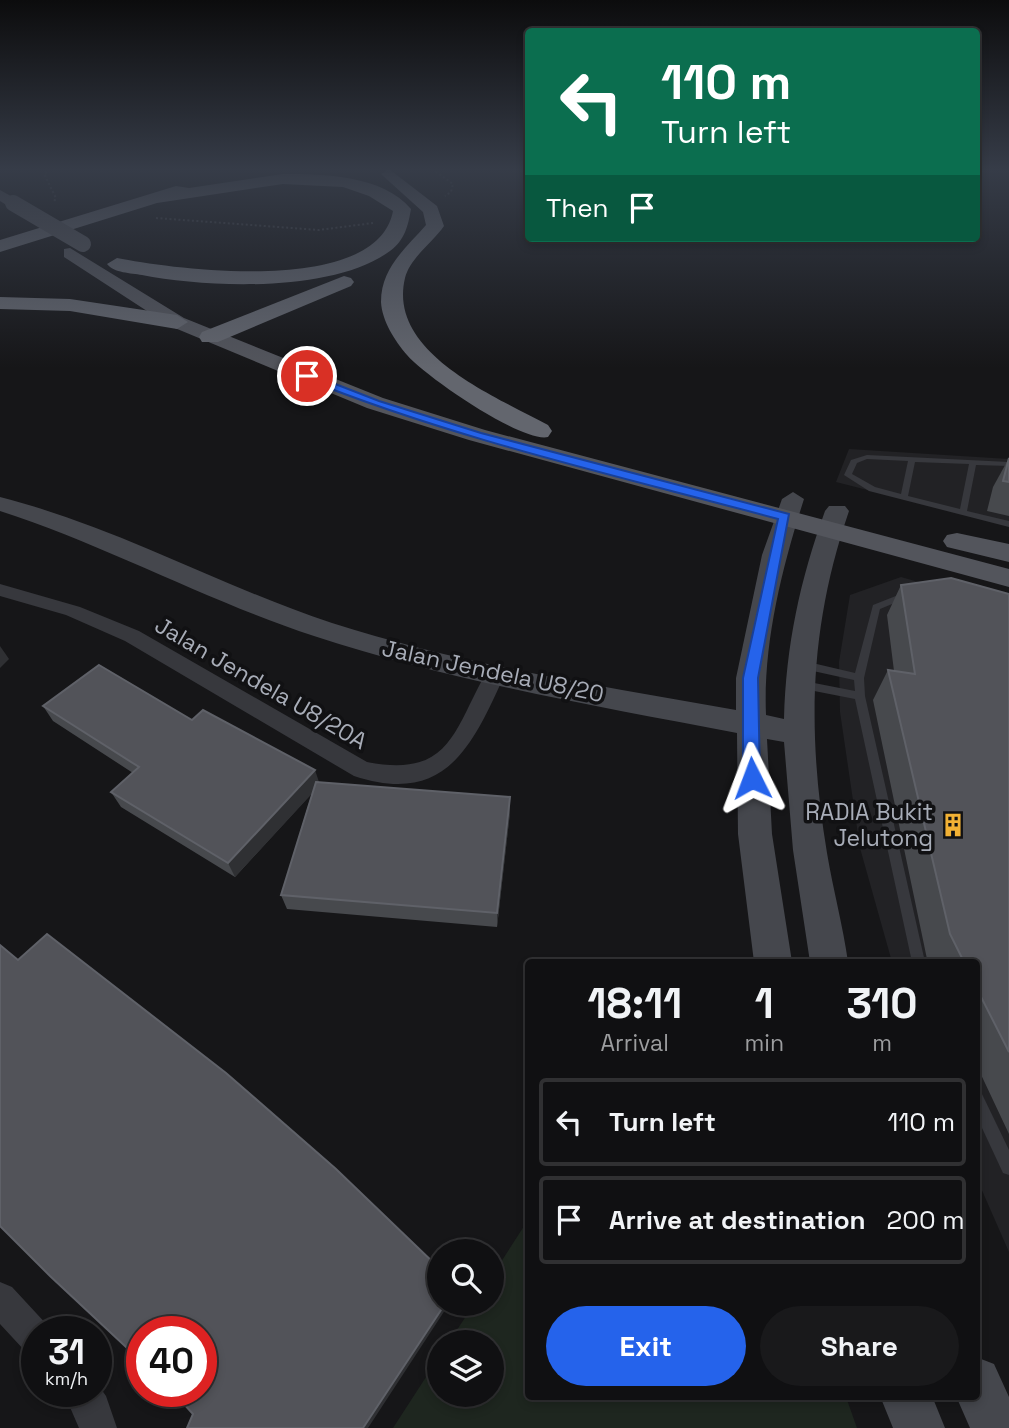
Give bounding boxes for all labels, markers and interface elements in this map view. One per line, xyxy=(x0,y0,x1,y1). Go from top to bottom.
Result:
text: 110 m xyxy=(661,51,791,113)
icon: left xyxy=(546,56,637,147)
text: Turn left xyxy=(661,112,791,152)
icon: arrive xyxy=(623,189,661,227)
text: Then xyxy=(546,191,609,225)
pin xyxy=(277,346,337,406)
icon: arrive xyxy=(288,357,326,395)
street label: Jalan Jendela U8/20A xyxy=(149,610,373,756)
street label: Jalan Jendela U8/20 xyxy=(379,633,607,709)
position arrow xyxy=(715,741,789,815)
place label: RADIA Bukit Jelutong xyxy=(805,797,933,853)
building icon: RADIA Bukit Jelutong xyxy=(939,811,967,839)
text: 18:11 xyxy=(587,977,682,1030)
text: 1 xyxy=(755,977,774,1030)
text: 310 xyxy=(847,977,918,1030)
text: Arrival xyxy=(601,1028,669,1058)
text: min xyxy=(745,1028,784,1058)
text: m xyxy=(872,1028,892,1058)
icon: left xyxy=(550,1103,588,1141)
text: Turn left xyxy=(609,1105,716,1139)
text: 110 m xyxy=(888,1105,955,1139)
icon: arrive xyxy=(550,1201,588,1239)
text: Arrive at destination xyxy=(609,1203,866,1237)
text: 200 m xyxy=(887,1203,965,1237)
map controls xyxy=(427,1239,504,1407)
button: search xyxy=(427,1239,504,1316)
button: Exit xyxy=(546,1306,746,1386)
button: Share xyxy=(760,1306,959,1386)
speed limit sign: 40 xyxy=(126,1316,217,1407)
text: 31 xyxy=(48,1330,85,1374)
button: layers xyxy=(427,1330,504,1407)
text: km/h xyxy=(45,1367,88,1390)

